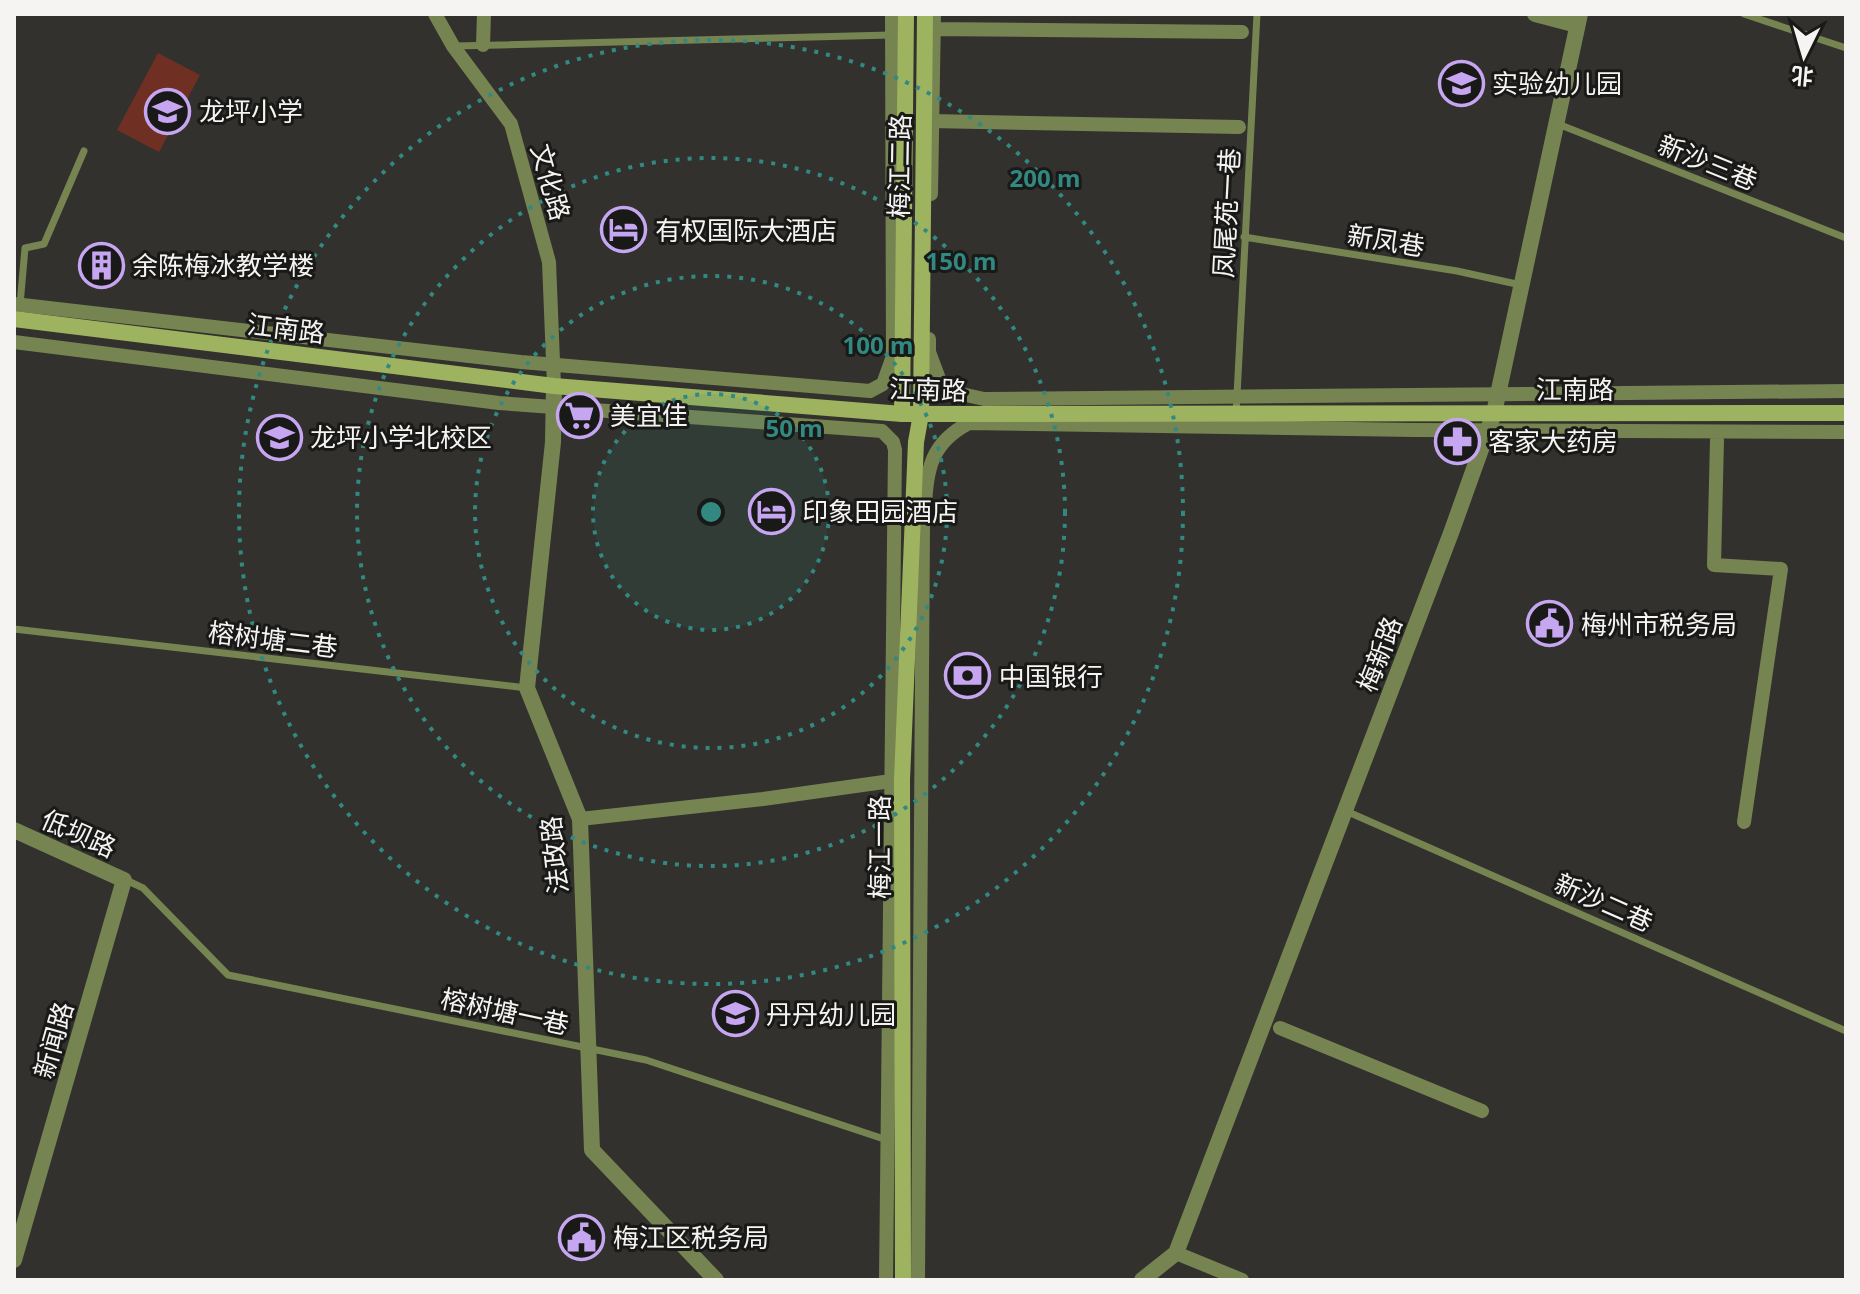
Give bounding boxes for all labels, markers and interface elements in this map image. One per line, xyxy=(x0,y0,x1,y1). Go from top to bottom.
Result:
north arrow xyxy=(1764,16,1844,96)
school or university icon: 实验幼儿园 xyxy=(1437,59,1485,107)
text: 北 xyxy=(1790,61,1814,93)
place label: 实验幼儿园 xyxy=(1492,65,1622,101)
school or university icon: 龙坪小学 xyxy=(144,87,192,135)
place label: 龙坪小学 xyxy=(199,93,303,129)
street label: 梅江二路 xyxy=(880,114,918,218)
street label: 新沙三巷 xyxy=(1653,126,1763,198)
street label: 文化路 xyxy=(523,140,579,224)
street label: 凤尾苑一巷 xyxy=(1205,147,1247,279)
text: 200 m xyxy=(1010,161,1080,194)
hotel icon: 有权国际大酒店 xyxy=(600,206,648,254)
place label: 有权国际大酒店 xyxy=(655,212,837,248)
street label: 新凤巷 xyxy=(1345,216,1427,264)
building icon: 余陈梅冰教学楼 xyxy=(77,241,125,289)
text: 150 m xyxy=(926,244,996,277)
place label: 余陈梅冰教学楼 xyxy=(132,247,314,283)
street label: 江南路 xyxy=(245,305,327,351)
text: 100 m xyxy=(843,328,913,361)
street label: 江南路 xyxy=(888,370,968,408)
street label: 江南路 xyxy=(1536,371,1614,407)
supermarket icon: 美宜佳 xyxy=(555,391,603,439)
place label: 美宜佳 xyxy=(610,397,688,433)
text: 50 m xyxy=(765,411,823,444)
school or university icon: 龙坪小学北校区 xyxy=(255,413,303,461)
pharmacy icon: 客家大药房 xyxy=(1433,417,1481,465)
place label: 龙坪小学北校区 xyxy=(310,419,492,455)
place label: 客家大药房 xyxy=(1488,423,1618,459)
hotel icon: 印象田园酒店 xyxy=(747,487,795,535)
place label: 印象田园酒店 xyxy=(802,493,958,529)
centre of rings xyxy=(697,498,725,526)
public building icon: 梅州市税务局 xyxy=(1526,600,1574,648)
place label: 梅州市税务局 xyxy=(1581,606,1737,642)
street label: 梅新路 xyxy=(1348,611,1410,697)
street label: 榕树塘二巷 xyxy=(206,613,340,665)
bank icon: 中国银行 xyxy=(944,652,992,700)
place label: 中国银行 xyxy=(999,658,1103,694)
street label: 梅江一路 xyxy=(861,795,897,899)
street label: 低坝路 xyxy=(36,801,122,865)
street label: 法政路 xyxy=(532,814,576,896)
street label: 新沙二巷 xyxy=(1549,864,1659,940)
street label: 榕树塘一巷 xyxy=(438,980,572,1042)
school or university icon: 丹丹幼儿园 xyxy=(711,990,759,1038)
place label: 丹丹幼儿园 xyxy=(766,996,896,1032)
street label: 新闻路 xyxy=(25,998,81,1082)
public building icon: 梅江区税务局 xyxy=(558,1213,606,1261)
place label: 梅江区税务局 xyxy=(613,1219,769,1255)

